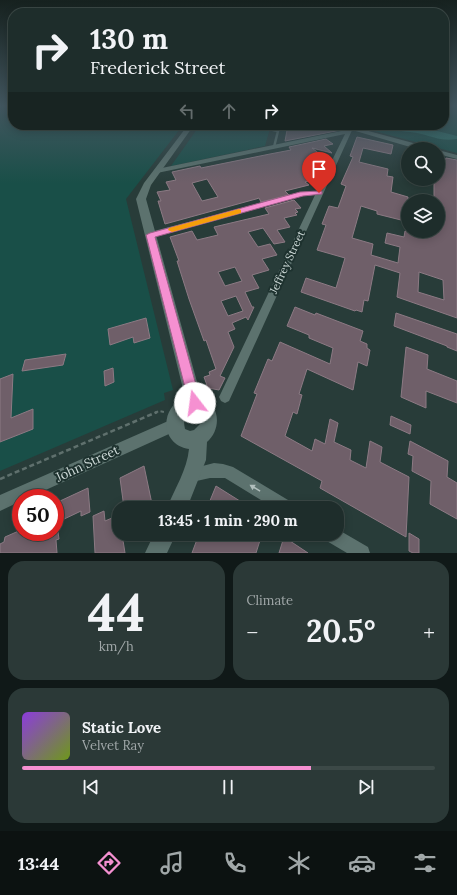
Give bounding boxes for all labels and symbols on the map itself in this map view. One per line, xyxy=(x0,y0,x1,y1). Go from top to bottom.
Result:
pin xyxy=(302,152,336,193)
street label: Jeffrey Street xyxy=(266,228,308,297)
position arrow xyxy=(174,382,216,424)
street label: John Street xyxy=(52,441,122,486)
one-way arrow xyxy=(249,484,261,491)
speed limit sign: 50 xyxy=(12,489,64,541)

